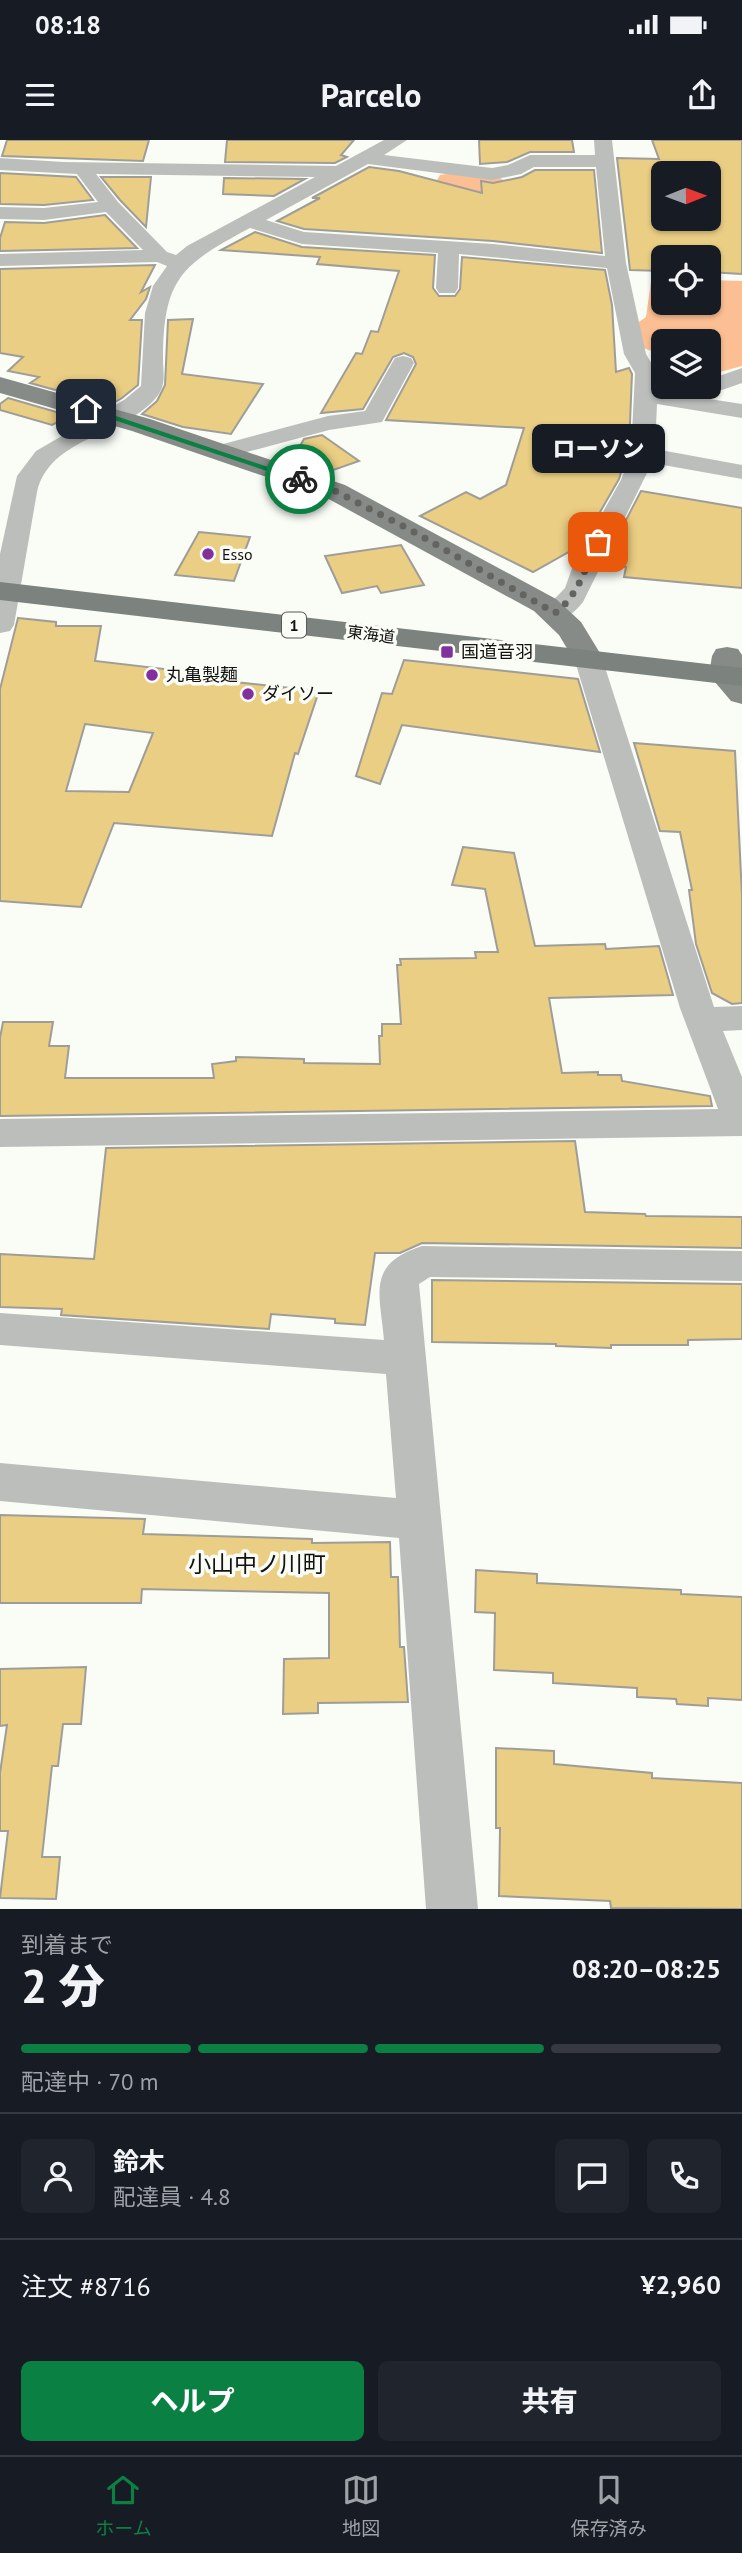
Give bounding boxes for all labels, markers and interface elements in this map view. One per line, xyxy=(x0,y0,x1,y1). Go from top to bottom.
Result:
text: 08:18 xyxy=(35,8,101,41)
text: Parcelo xyxy=(321,74,421,116)
icon: menu xyxy=(21,76,59,114)
icon: share xyxy=(683,76,721,114)
north arrow xyxy=(651,161,721,231)
map controls xyxy=(651,161,721,399)
button: locate xyxy=(651,245,721,315)
button: layers xyxy=(651,329,721,399)
pin xyxy=(56,379,116,439)
icon: home xyxy=(67,390,105,428)
callout: ローソン xyxy=(532,423,664,472)
text: ローソン xyxy=(553,434,645,463)
courier xyxy=(265,444,335,514)
icon: bike xyxy=(281,460,319,498)
pin xyxy=(568,512,628,572)
icon: bag xyxy=(579,523,617,561)
place label: Esso xyxy=(222,544,253,564)
marker: Esso xyxy=(200,546,216,562)
road number: 1 xyxy=(282,612,306,638)
street label: 東海道 xyxy=(346,621,396,647)
place label: 国道音羽 xyxy=(461,640,533,663)
marker: 国道音羽 xyxy=(439,644,455,660)
place label: 丸亀製麺 xyxy=(166,663,238,686)
marker: 丸亀製麺 xyxy=(144,667,160,683)
place label: ダイソー xyxy=(262,682,334,705)
marker: ダイソー xyxy=(240,686,256,702)
district label: 小山中ノ川町 xyxy=(188,1549,326,1578)
text: 到着まで xyxy=(21,1930,113,1959)
text: 08:20–08:25 xyxy=(572,1952,721,1985)
text: 2 分 xyxy=(21,1956,105,2016)
text: 配達中 · 70 m xyxy=(21,2067,158,2096)
button: person xyxy=(21,2139,95,2213)
button: chat xyxy=(555,2139,629,2213)
button: phone xyxy=(647,2139,721,2213)
text: 鈴木 xyxy=(113,2145,165,2178)
text: 配達員 · 4.8 xyxy=(113,2182,230,2211)
text: ¥2,960 xyxy=(641,2268,721,2301)
text: 注文 #8716 xyxy=(21,2270,151,2303)
button: ヘルプ xyxy=(21,2361,364,2441)
button: 共有 xyxy=(378,2361,721,2441)
tab: ホーム xyxy=(95,2471,152,2540)
tab: 地図 xyxy=(342,2471,380,2540)
tab: 保存済み xyxy=(571,2471,647,2540)

